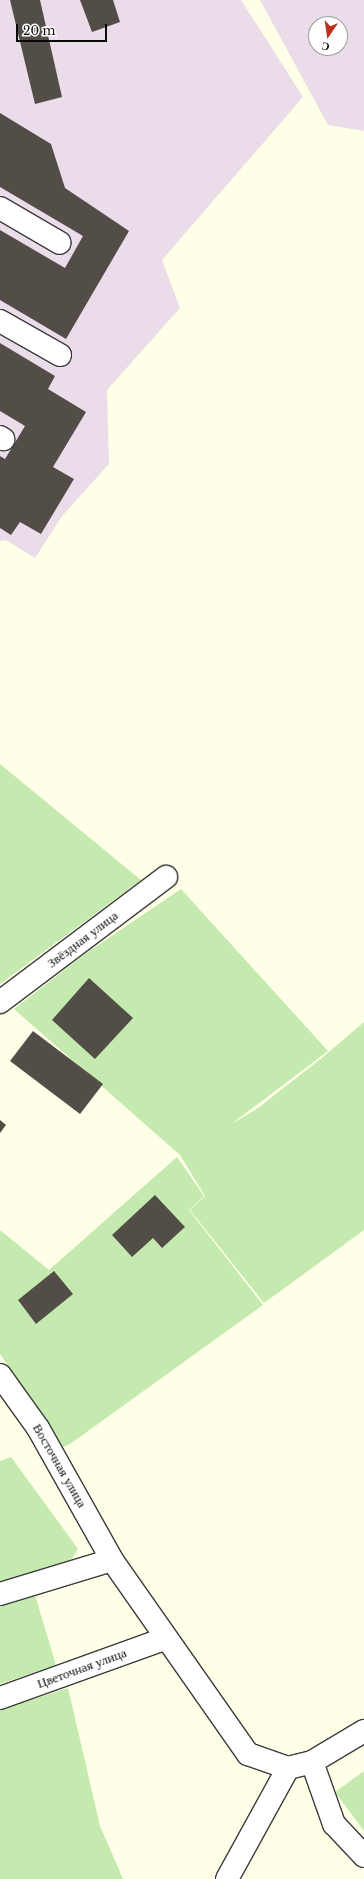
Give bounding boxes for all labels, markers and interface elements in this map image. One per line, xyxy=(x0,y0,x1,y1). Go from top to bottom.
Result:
scale bar xyxy=(18,16,109,42)
north arrow xyxy=(308,16,348,56)
text: 20 m xyxy=(23,23,55,38)
text: С xyxy=(320,39,331,54)
street label: Звёздная улица xyxy=(45,908,121,972)
street label: Восточная улица xyxy=(29,1421,89,1511)
street label: Цветочная улица xyxy=(35,1646,129,1692)

